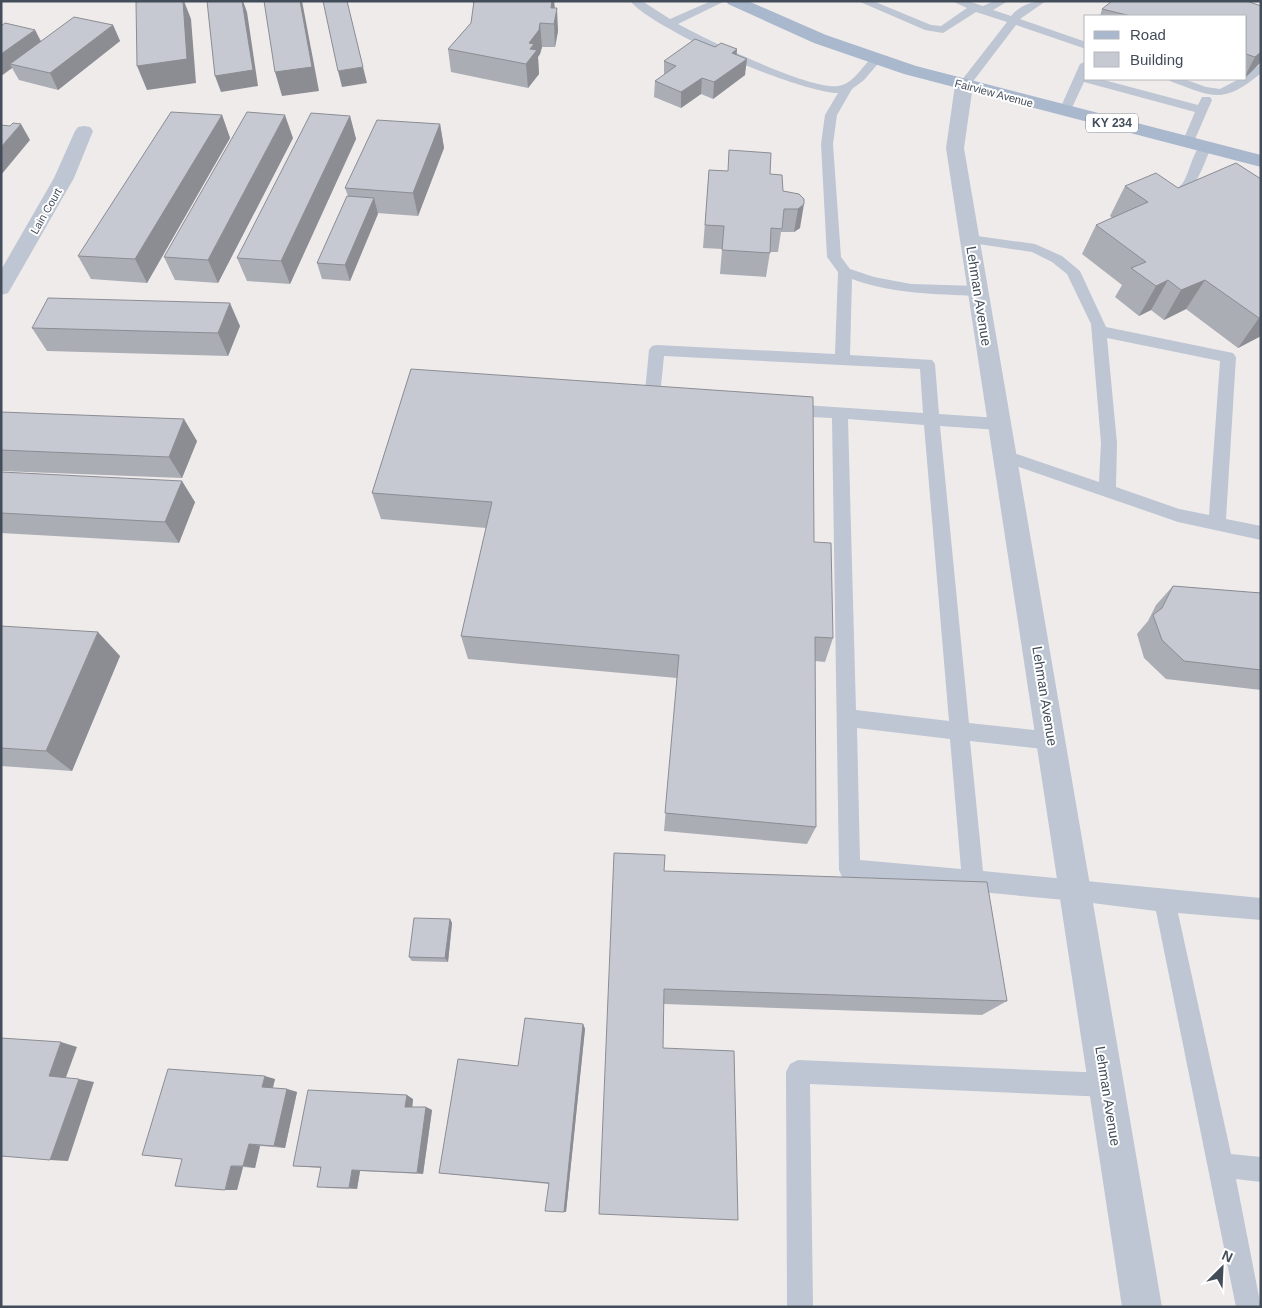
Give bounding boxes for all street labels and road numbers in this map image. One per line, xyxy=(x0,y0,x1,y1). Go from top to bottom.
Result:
street label: Fairview Avenue xyxy=(954,77,1034,109)
road number: KY 234 xyxy=(1086,114,1138,132)
street label: Lain Court xyxy=(28,186,64,236)
street label: Lehman Avenue xyxy=(963,245,995,347)
street label: Lehman Avenue xyxy=(1029,645,1061,747)
street label: Lehman Avenue xyxy=(1092,1045,1124,1147)

